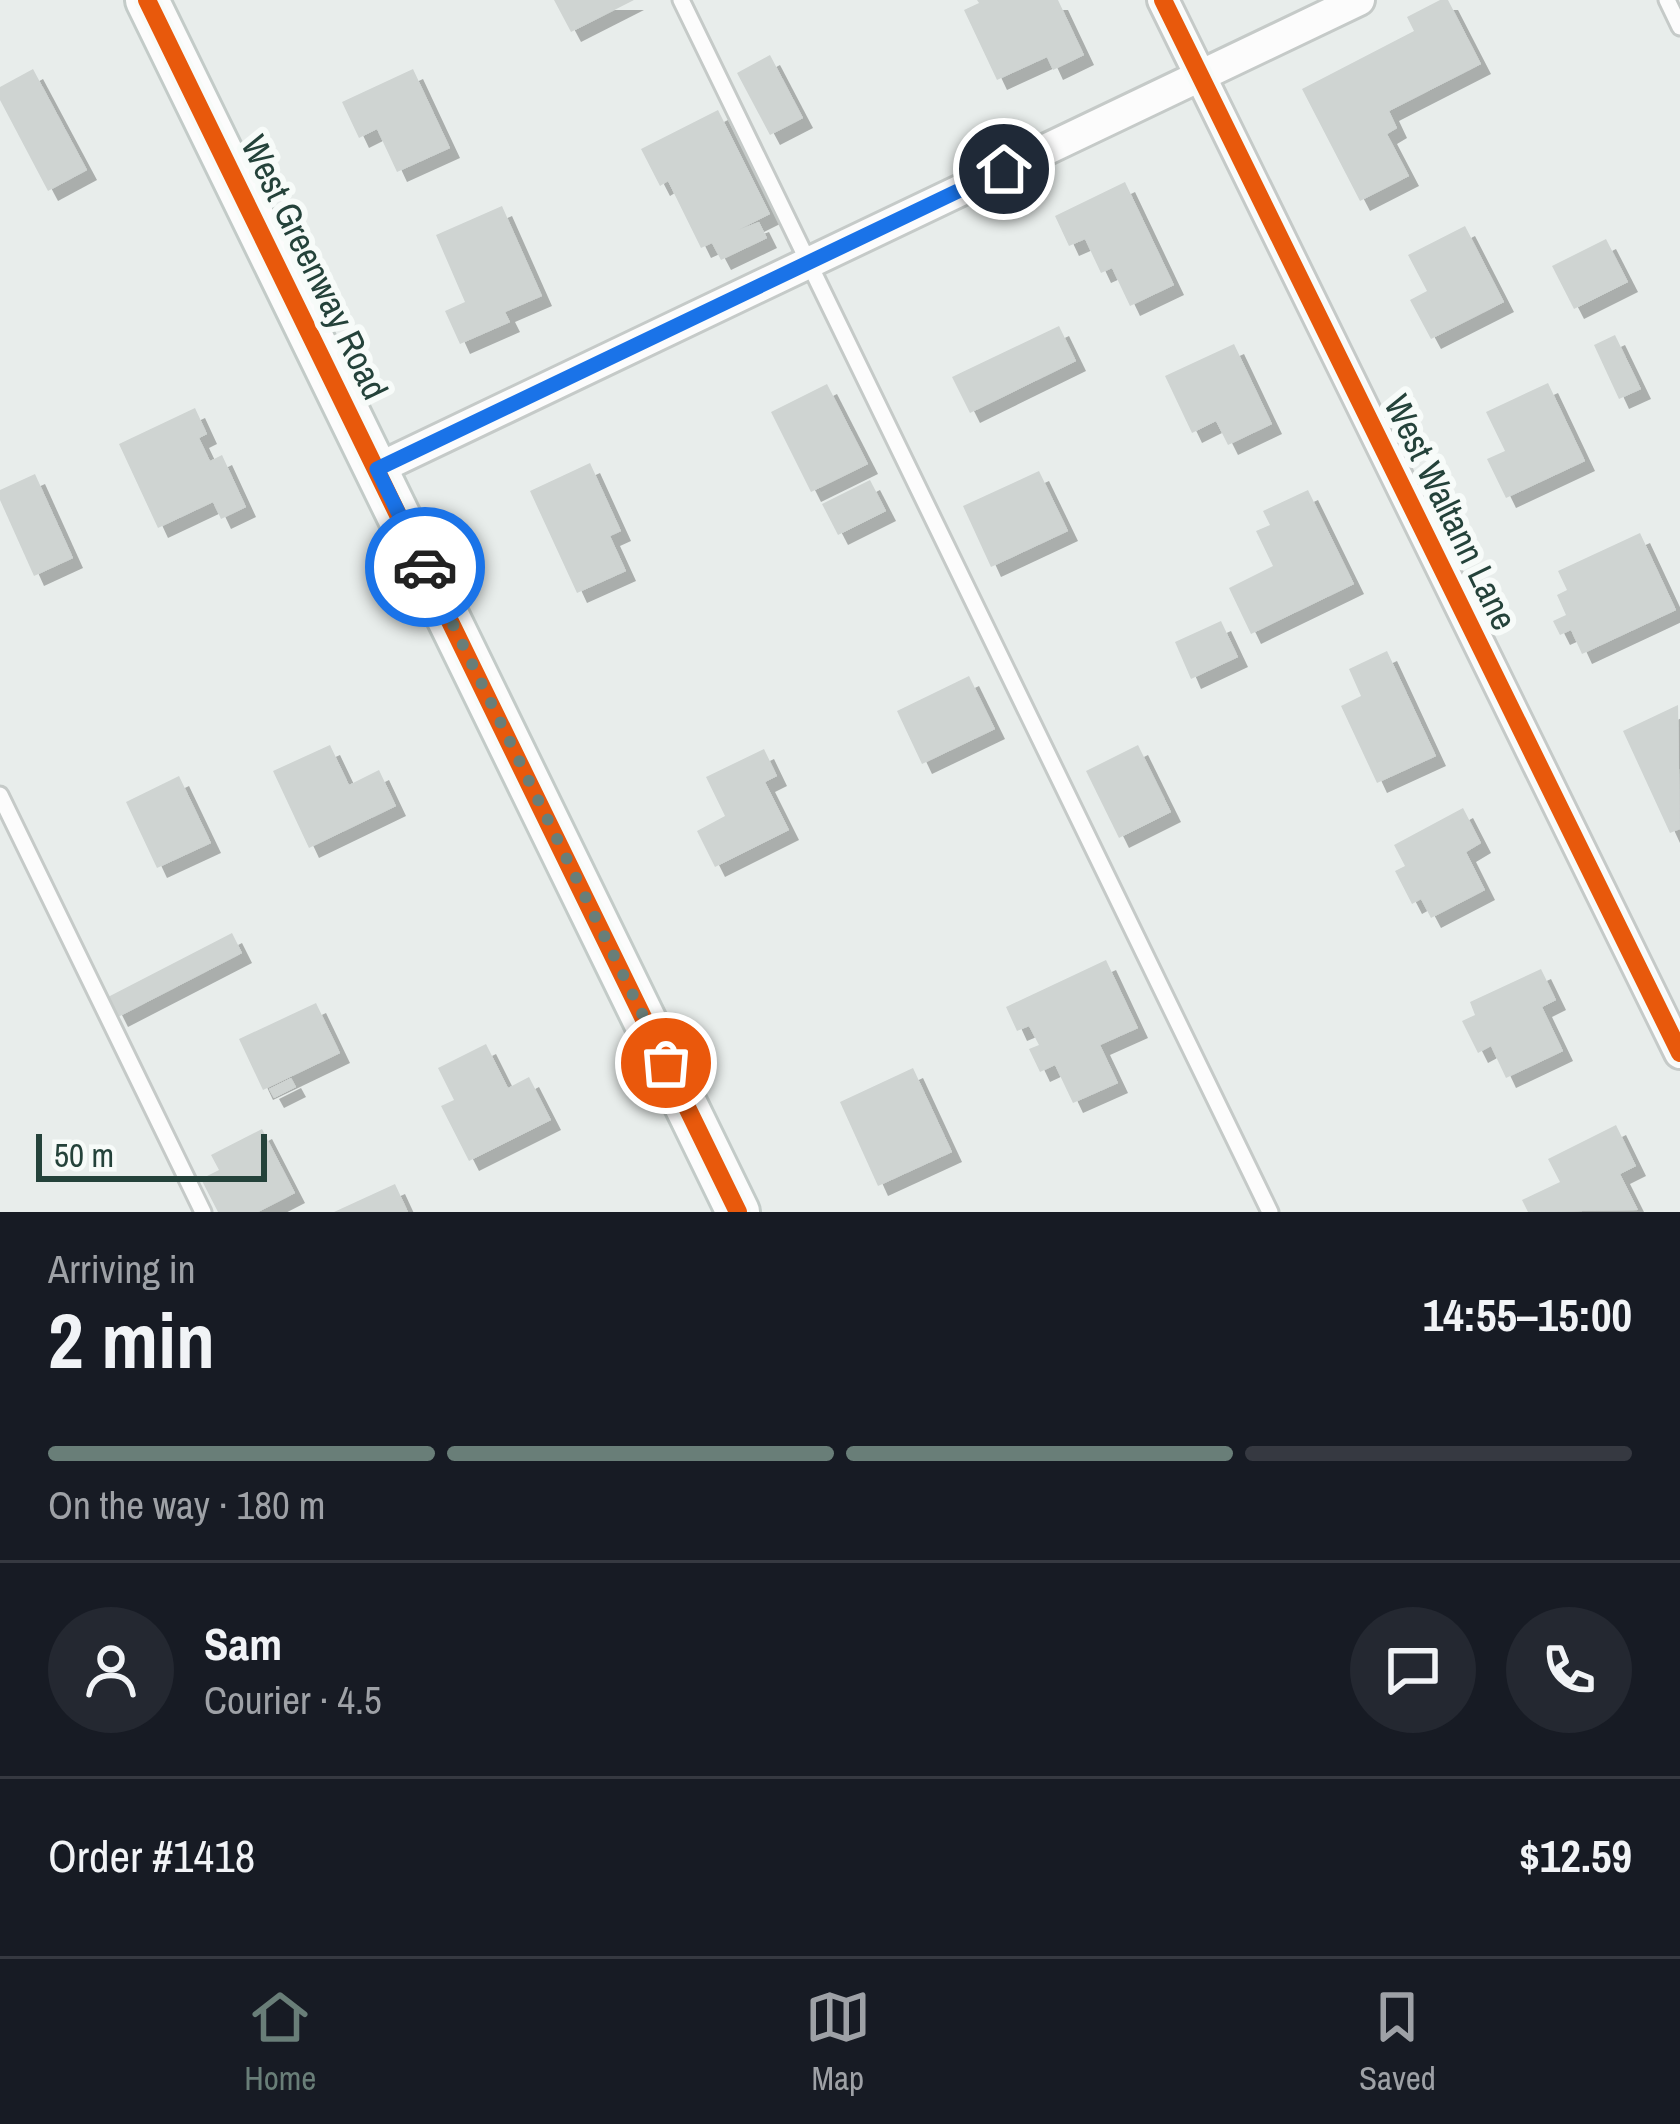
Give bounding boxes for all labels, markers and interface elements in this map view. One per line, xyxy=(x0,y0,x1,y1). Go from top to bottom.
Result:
pin xyxy=(953,118,1055,220)
street label: West Greenway Road xyxy=(230,127,400,407)
icon: home xyxy=(971,136,1037,202)
street label: West Waltann Lane xyxy=(1373,386,1529,638)
courier xyxy=(365,507,485,627)
icon: car xyxy=(392,534,458,600)
pin xyxy=(615,1012,717,1114)
icon: bag xyxy=(633,1030,699,1096)
scale bar xyxy=(36,1128,267,1181)
text: 50 m xyxy=(54,1133,114,1177)
text: Arriving in xyxy=(48,1243,196,1295)
text: 14:55–15:00 xyxy=(1423,1284,1632,1345)
text: 2 min xyxy=(48,1287,215,1392)
text: On the way · 180 m xyxy=(48,1479,325,1531)
button: person xyxy=(48,1607,174,1733)
button: chat xyxy=(1350,1607,1476,1733)
button: phone xyxy=(1506,1607,1632,1733)
text: Sam xyxy=(204,1613,282,1674)
text: Courier · 4.5 xyxy=(204,1674,382,1726)
text: Order #1418 xyxy=(48,1825,255,1886)
text: $12.59 xyxy=(1519,1825,1632,1886)
tab: Home xyxy=(244,1984,316,2100)
tab: Map xyxy=(805,1984,871,2100)
tab: Saved xyxy=(1359,1984,1436,2100)

